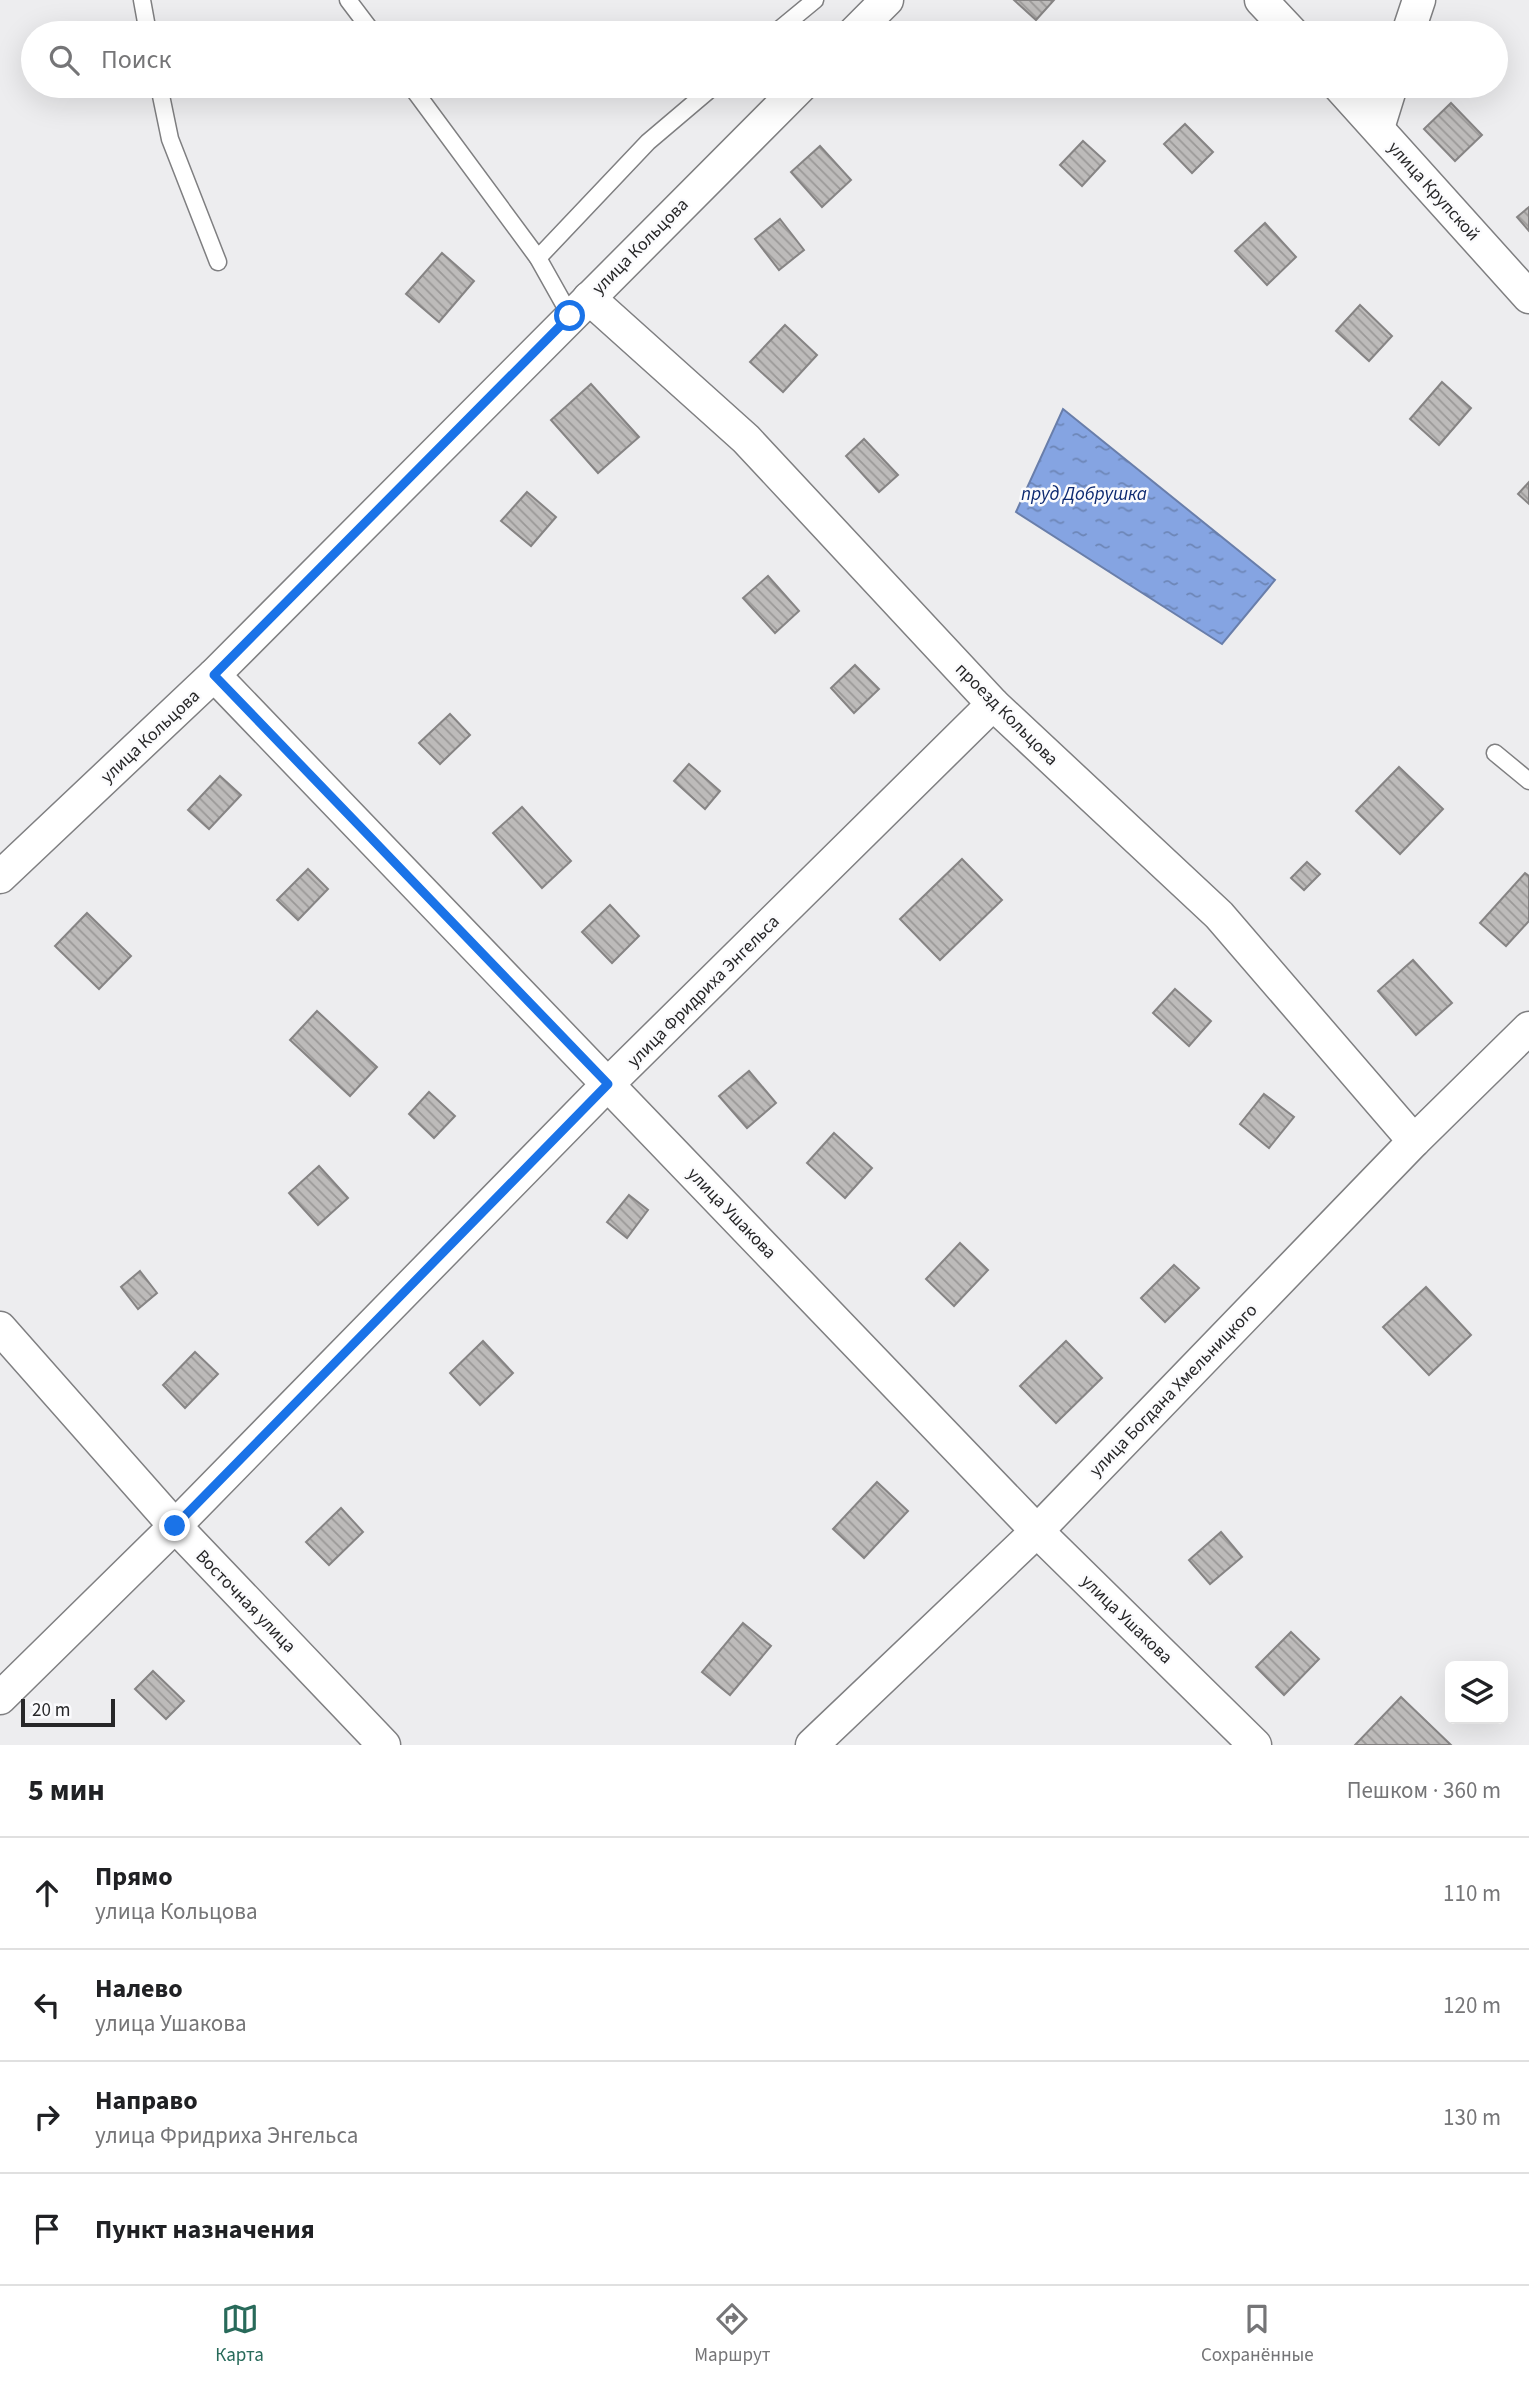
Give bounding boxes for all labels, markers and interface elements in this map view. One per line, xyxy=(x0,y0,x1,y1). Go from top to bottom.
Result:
search box xyxy=(21,21,1508,98)
icon: search xyxy=(45,41,83,79)
text: Поиск xyxy=(101,41,171,78)
street label: улица Крупской xyxy=(1382,136,1485,247)
street label: улица Кольцова xyxy=(587,193,694,300)
route start xyxy=(554,300,585,331)
water label: пруд Добрушка xyxy=(1021,481,1147,508)
street label: проезд Кольцова xyxy=(950,657,1064,771)
street label: улица Кольцова xyxy=(95,684,205,789)
street label: улица Фридриха Энгельса xyxy=(622,910,785,1073)
street label: улица Ушакова xyxy=(681,1162,782,1265)
street label: улица Богдана Хмельницкого xyxy=(1084,1298,1263,1482)
route end xyxy=(159,1510,190,1541)
street label: Восточная улица xyxy=(190,1544,301,1658)
street label: улица Ушакова xyxy=(1075,1569,1178,1670)
map controls xyxy=(1445,1661,1508,1724)
button: layers xyxy=(1445,1661,1508,1724)
scale bar xyxy=(21,1696,116,1728)
text: 20 m xyxy=(32,1697,70,1724)
text: 5 мин xyxy=(28,1769,105,1812)
text: Пешком · 360 m xyxy=(1347,1774,1501,1807)
text: Прямо xyxy=(95,1858,173,1895)
icon: ahead xyxy=(28,1874,66,1912)
text: 110 m xyxy=(1443,1877,1501,1910)
text: улица Кольцова xyxy=(95,1895,258,1928)
text: Налево xyxy=(95,1970,183,2007)
icon: left xyxy=(28,1986,66,2024)
text: 120 m xyxy=(1443,1989,1501,2022)
text: улица Ушакова xyxy=(95,2007,247,2040)
text: Направо xyxy=(95,2082,198,2119)
icon: right xyxy=(28,2098,66,2136)
text: 130 m xyxy=(1443,2101,1501,2134)
text: улица Фридриха Энгельса xyxy=(95,2119,358,2152)
icon: arrive xyxy=(28,2210,66,2248)
text: Пункт назначения xyxy=(95,2211,315,2248)
tab: Карта xyxy=(215,2300,264,2369)
tab: Маршрут xyxy=(694,2300,771,2369)
tab: Сохранённые xyxy=(1201,2300,1314,2369)

